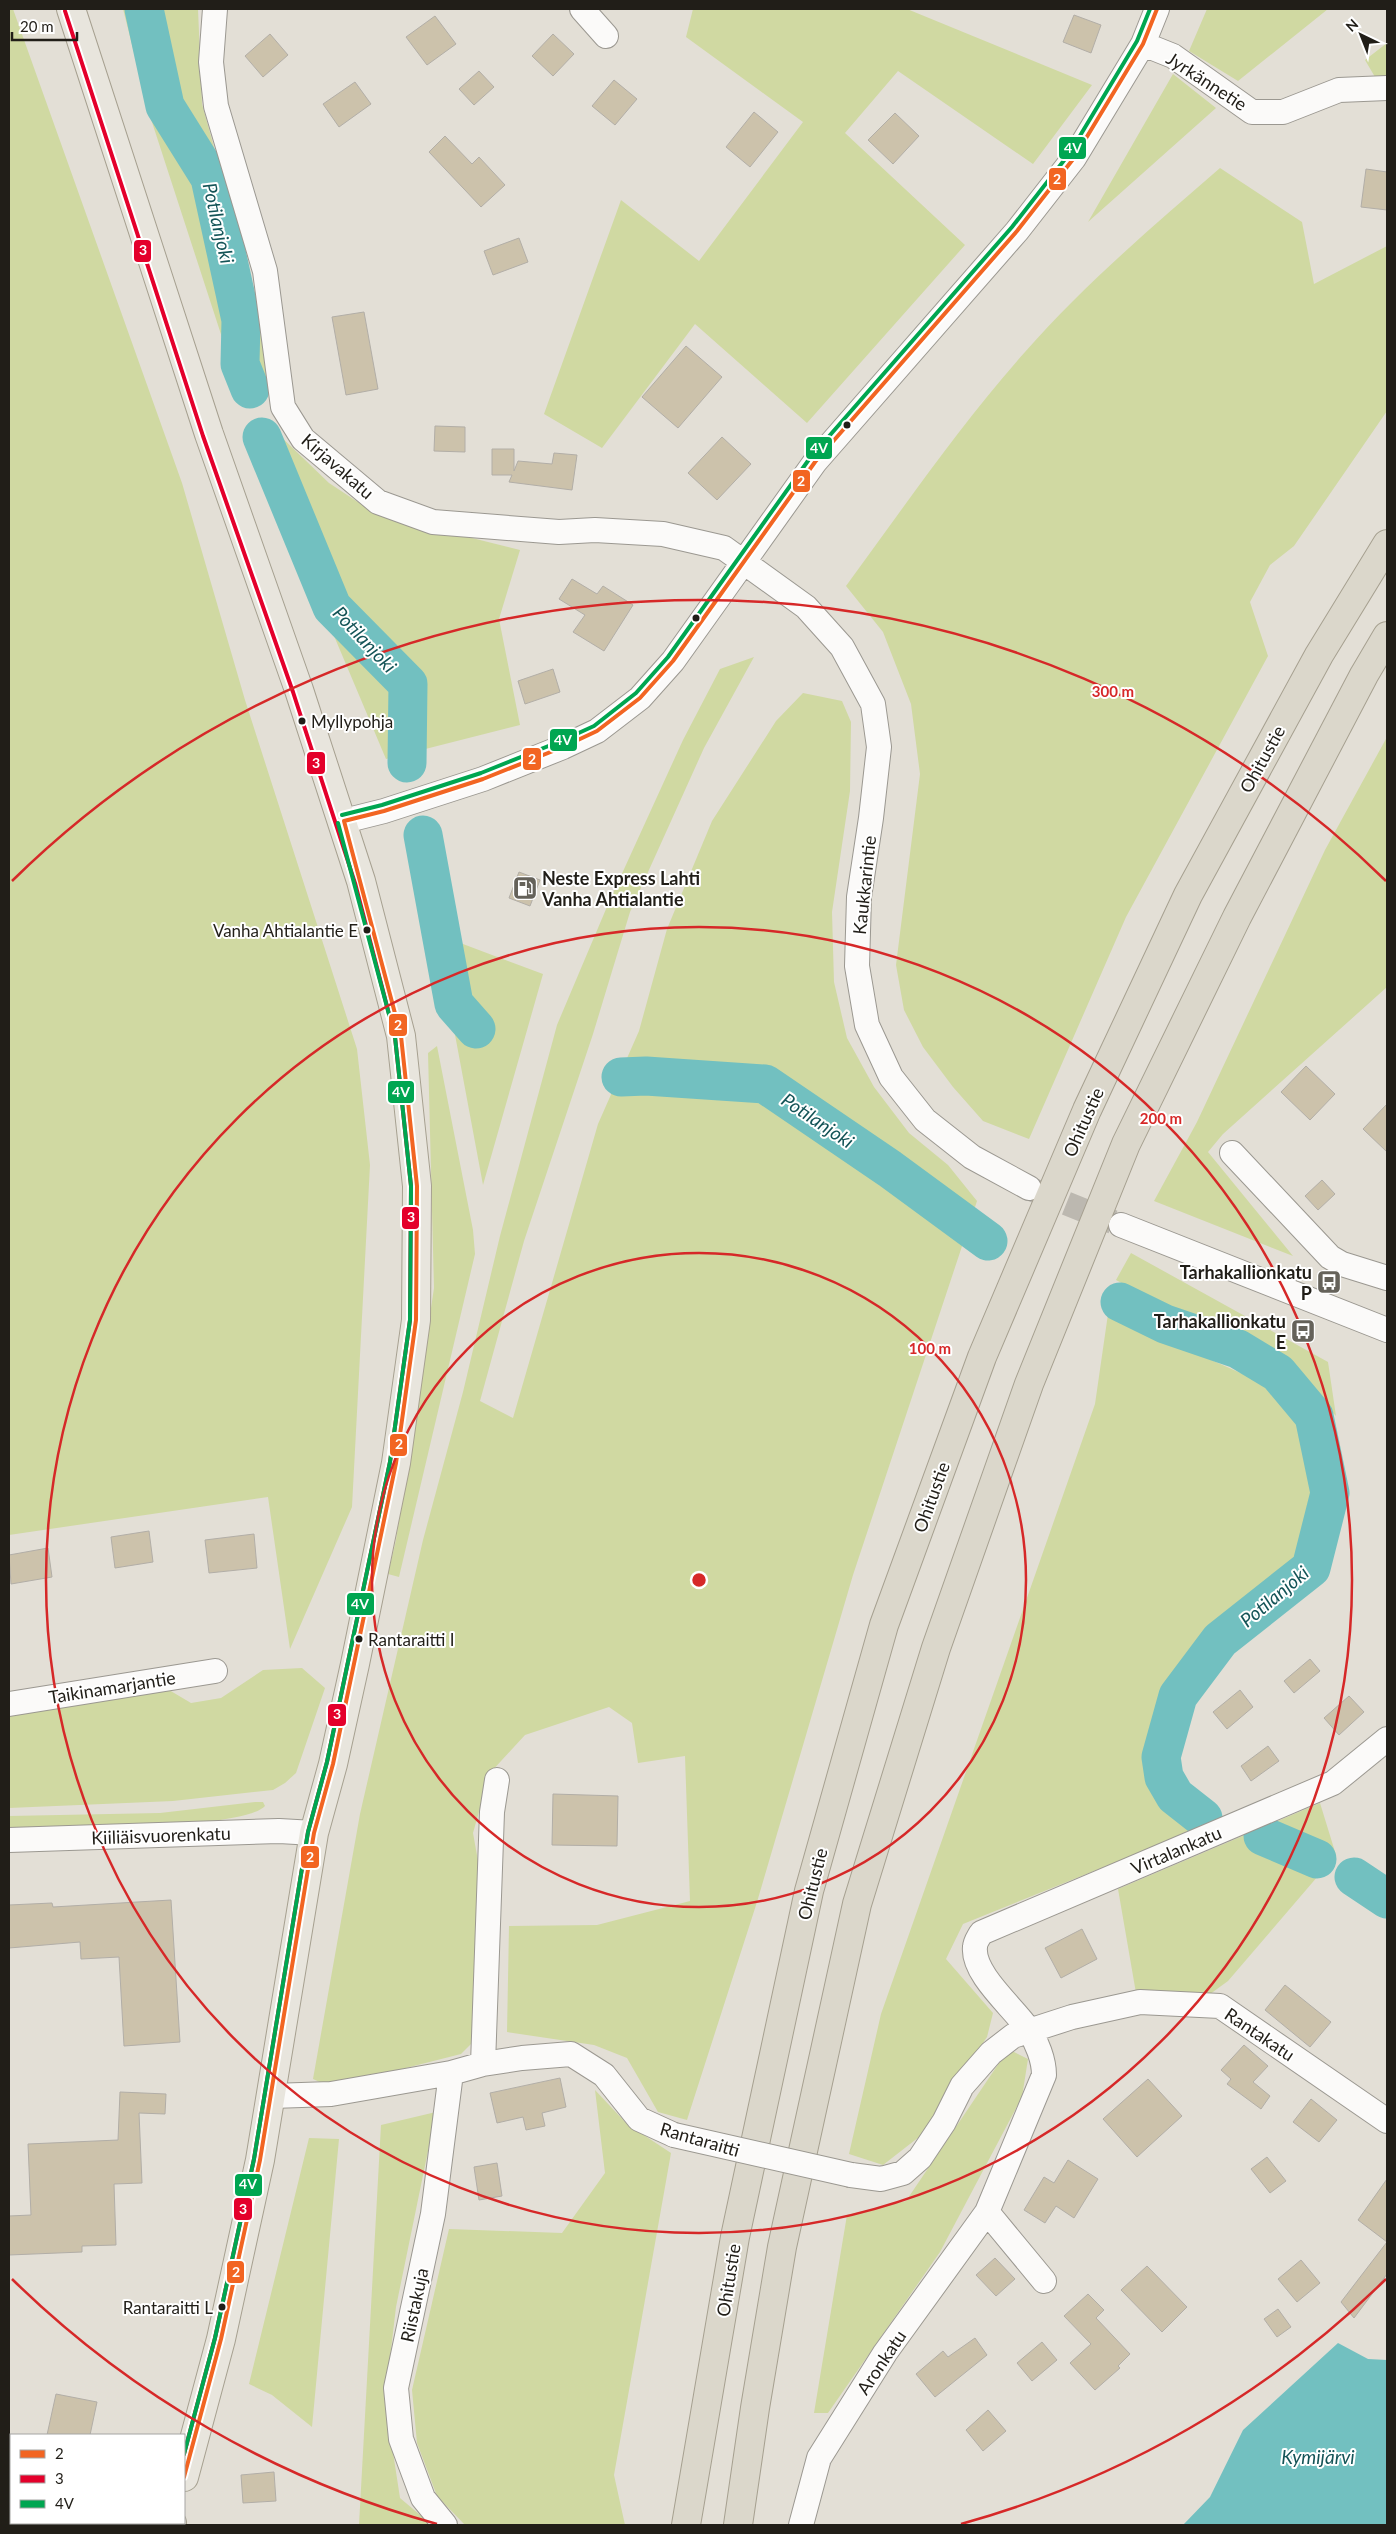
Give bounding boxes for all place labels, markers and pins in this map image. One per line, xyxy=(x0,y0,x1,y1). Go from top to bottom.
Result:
unlabelled marker xyxy=(842,420,852,430)
unlabelled marker xyxy=(691,613,701,623)
place label: Myllypohja xyxy=(311,711,393,732)
marker: Myllypohja xyxy=(297,716,307,726)
place label: Neste Express Lahti Vanha Ahtialantie xyxy=(541,867,700,910)
fuel station icon: Neste Express Lahti Vanha Ahtialantie xyxy=(512,875,538,901)
place label: Vanha Ahtialantie E xyxy=(213,920,358,941)
marker: Vanha Ahtialantie E xyxy=(362,925,372,935)
place label: Tarhakallionkatu P xyxy=(1180,1261,1312,1304)
bus stop icon: Tarhakallionkatu P xyxy=(1316,1269,1342,1295)
place label: Tarhakallionkatu E xyxy=(1154,1310,1286,1353)
bus stop icon: Tarhakallionkatu E xyxy=(1290,1318,1316,1344)
centre of rings xyxy=(690,1571,708,1589)
place label: Rantaraitti I xyxy=(368,1629,454,1650)
marker: Rantaraitti I xyxy=(354,1634,364,1644)
place label: Rantaraitti L xyxy=(123,2297,213,2318)
marker: Rantaraitti L xyxy=(217,2302,227,2312)

